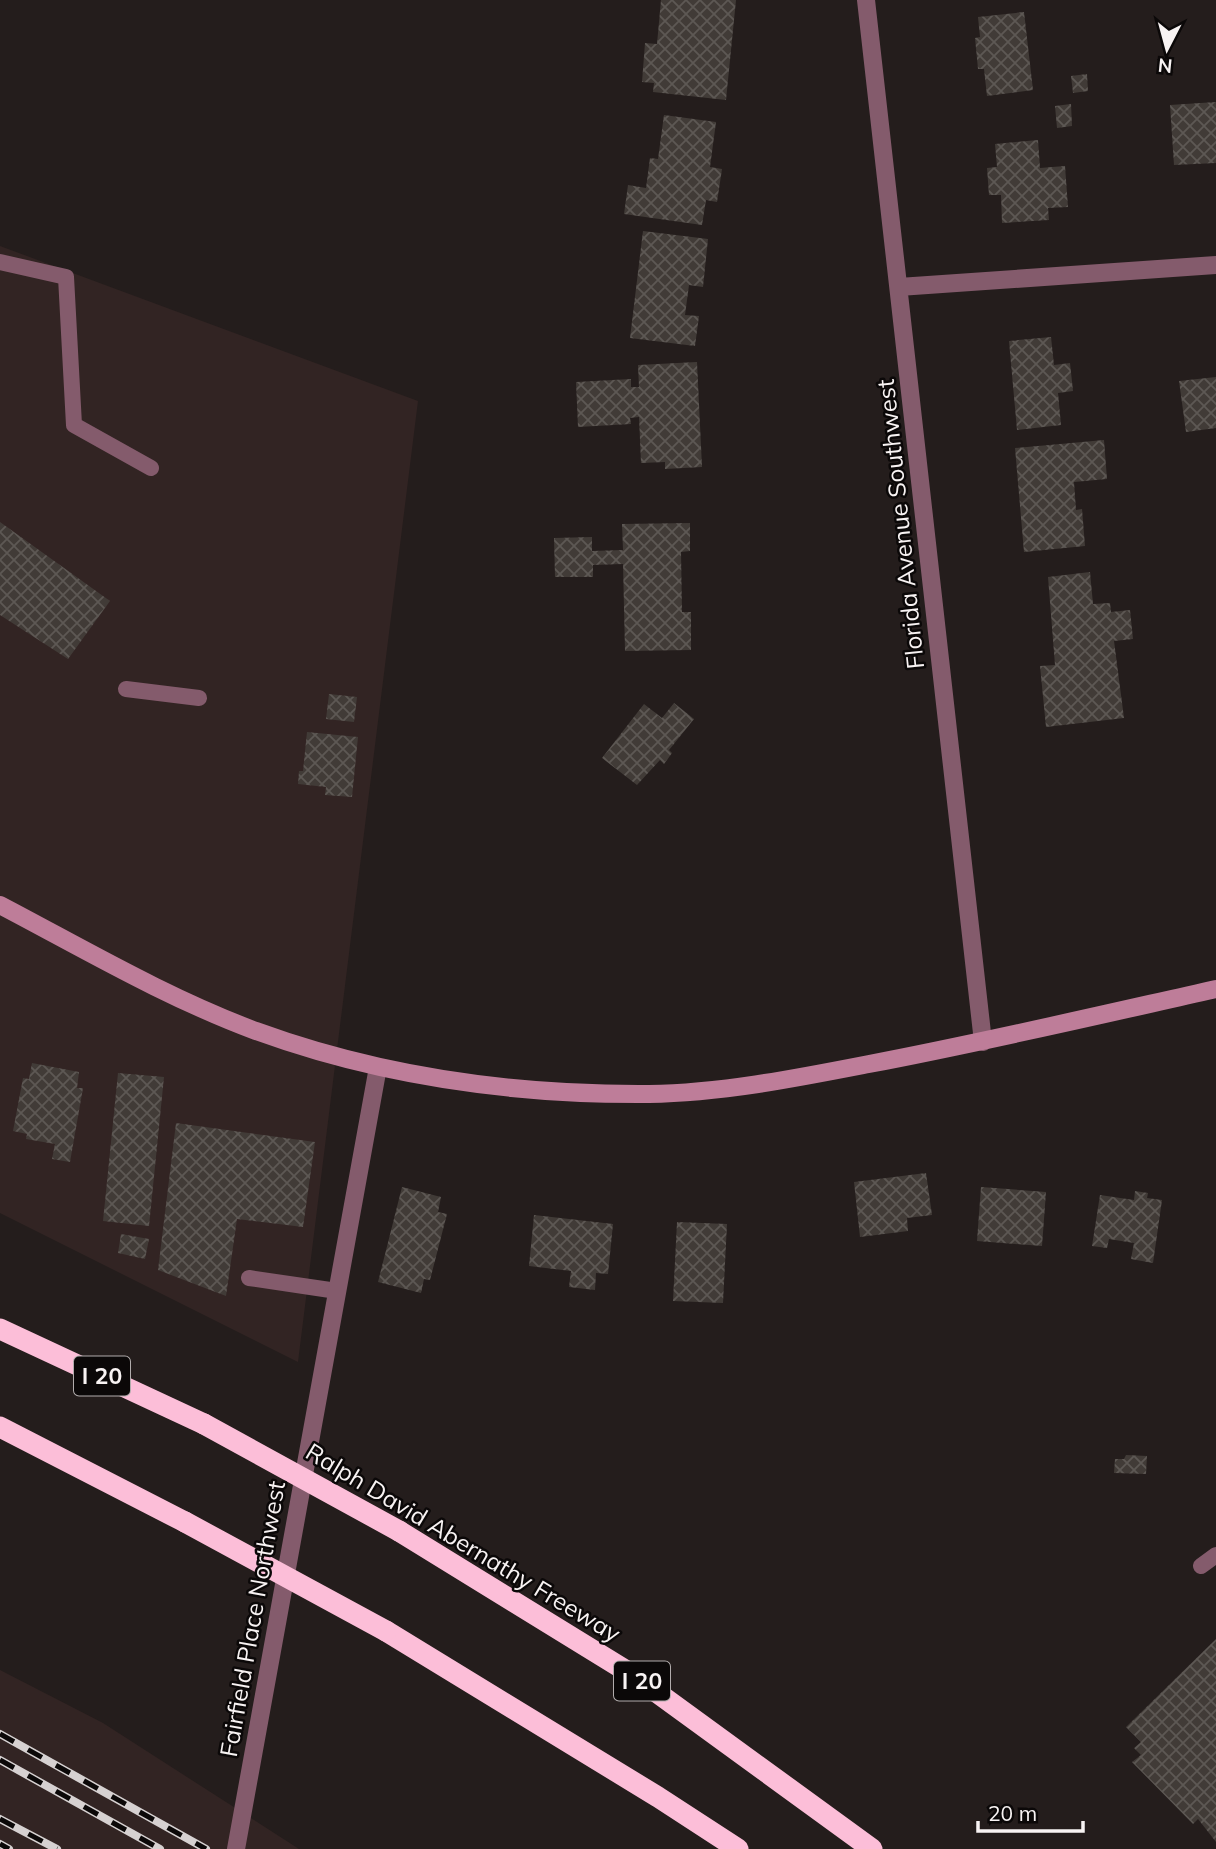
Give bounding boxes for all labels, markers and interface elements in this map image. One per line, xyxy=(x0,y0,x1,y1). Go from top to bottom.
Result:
north arrow xyxy=(1132,14,1202,84)
text: N xyxy=(1157,53,1174,79)
street label: Florida Avenue Southwest xyxy=(870,378,930,670)
road number: I 20 xyxy=(74,1357,130,1396)
street label: Ralph David Abernathy Freeway xyxy=(301,1436,627,1648)
street label: Fairfield Place Northwest xyxy=(213,1479,291,1759)
road number: I 20 xyxy=(614,1662,670,1700)
scale bar xyxy=(978,1790,1083,1834)
text: 20 m xyxy=(988,1800,1037,1826)

